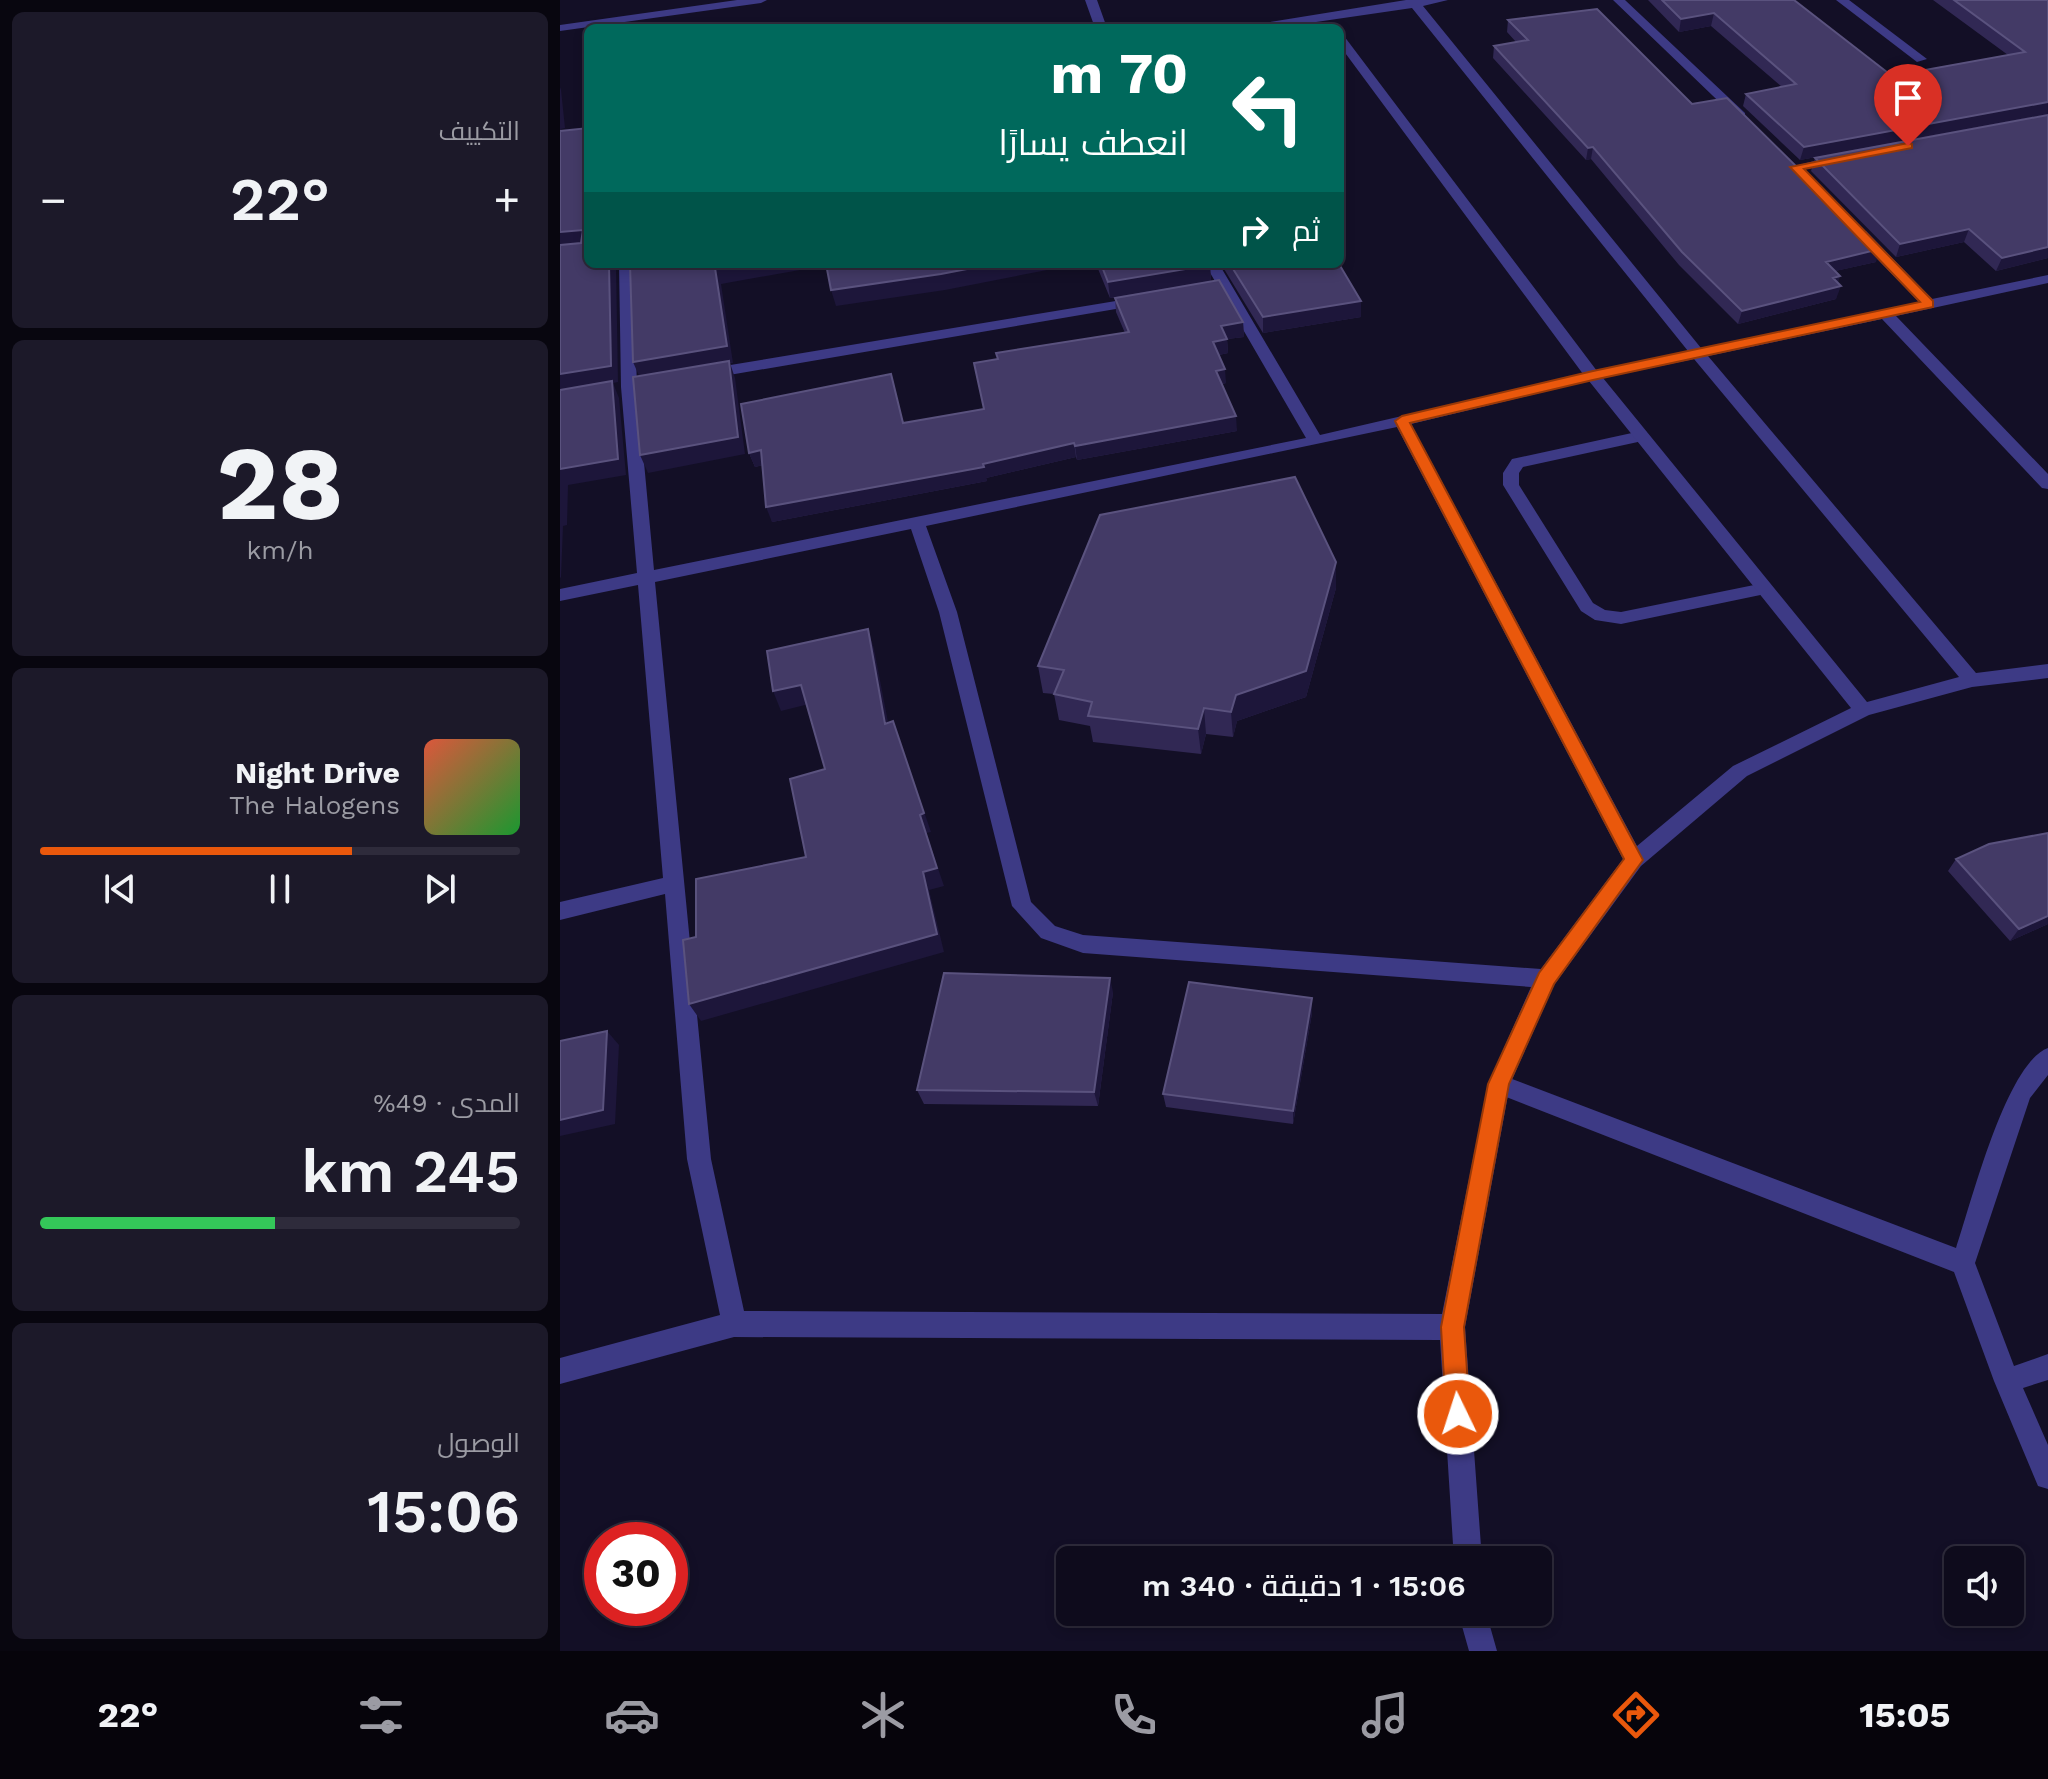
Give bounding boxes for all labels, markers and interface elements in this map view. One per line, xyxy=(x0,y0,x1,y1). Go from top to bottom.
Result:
text: 70 m xyxy=(1051,41,1188,107)
icon: left xyxy=(1216,56,1320,160)
pin xyxy=(1874,64,1942,146)
icon: arrive xyxy=(1886,76,1930,120)
text: التكييف xyxy=(438,116,520,146)
text: انعطف يسارًا xyxy=(998,122,1188,164)
text: 22° xyxy=(230,164,330,235)
text: − xyxy=(40,174,67,226)
text: + xyxy=(493,174,520,226)
icon: right xyxy=(1232,208,1276,252)
text: ثم xyxy=(1292,213,1320,248)
text: 28 xyxy=(216,422,344,544)
text: km/h xyxy=(247,535,314,565)
text: Night Drive xyxy=(235,755,400,790)
text: The Halogens xyxy=(229,790,400,820)
icon: previous xyxy=(98,867,142,911)
icon: pause xyxy=(258,867,302,911)
icon: next xyxy=(418,867,462,911)
text: المدى · 49% xyxy=(373,1088,520,1118)
text: 245 km xyxy=(302,1136,520,1207)
position arrow xyxy=(1416,1372,1500,1456)
text: الوصول xyxy=(437,1428,520,1458)
text: 15:06 xyxy=(367,1476,520,1547)
speed limit sign: 30 xyxy=(584,1522,688,1626)
map controls xyxy=(1944,1546,2024,1626)
button: sound xyxy=(1944,1546,2024,1626)
text: 15:06 · 1 دقيقة · 340 m xyxy=(1142,1568,1466,1603)
icon: filters xyxy=(353,1687,409,1743)
icon: car xyxy=(604,1687,660,1743)
icon: climate xyxy=(855,1687,911,1743)
icon: phone xyxy=(1106,1687,1162,1743)
icon: music xyxy=(1357,1687,1413,1743)
icon: directions xyxy=(1608,1687,1664,1743)
text: 22° xyxy=(98,1694,158,1736)
text: 15:05 xyxy=(1859,1694,1951,1736)

